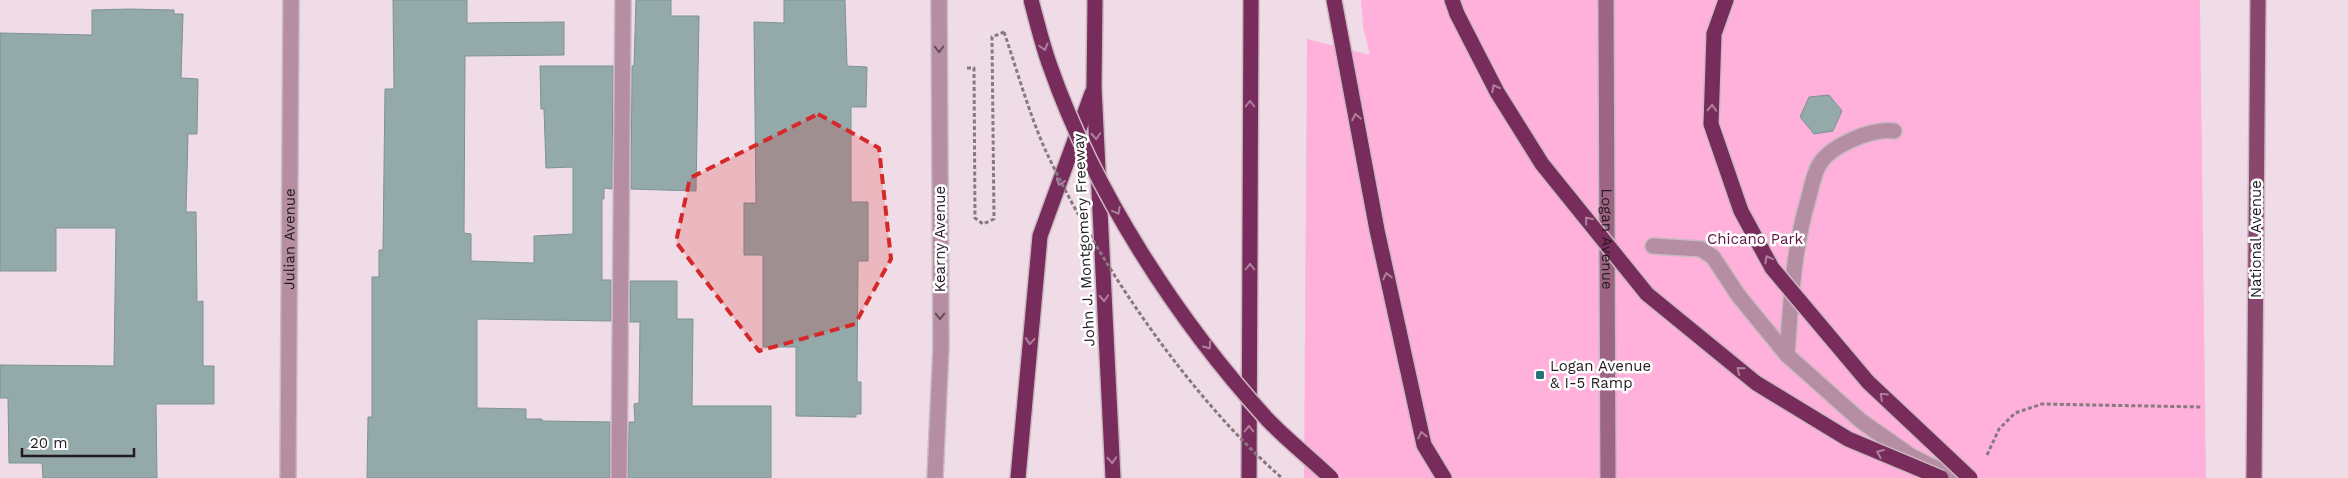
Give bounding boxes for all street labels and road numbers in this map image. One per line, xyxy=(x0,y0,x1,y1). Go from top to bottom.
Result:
street label: John J. Montgomery Freeway xyxy=(1069,133,1099,347)
street label: National Avenue xyxy=(2247,180,2265,298)
street label: Kearny Avenue xyxy=(931,186,949,292)
street label: Julian Avenue xyxy=(280,188,299,290)
street label: Logan Avenue xyxy=(1598,188,1616,290)

